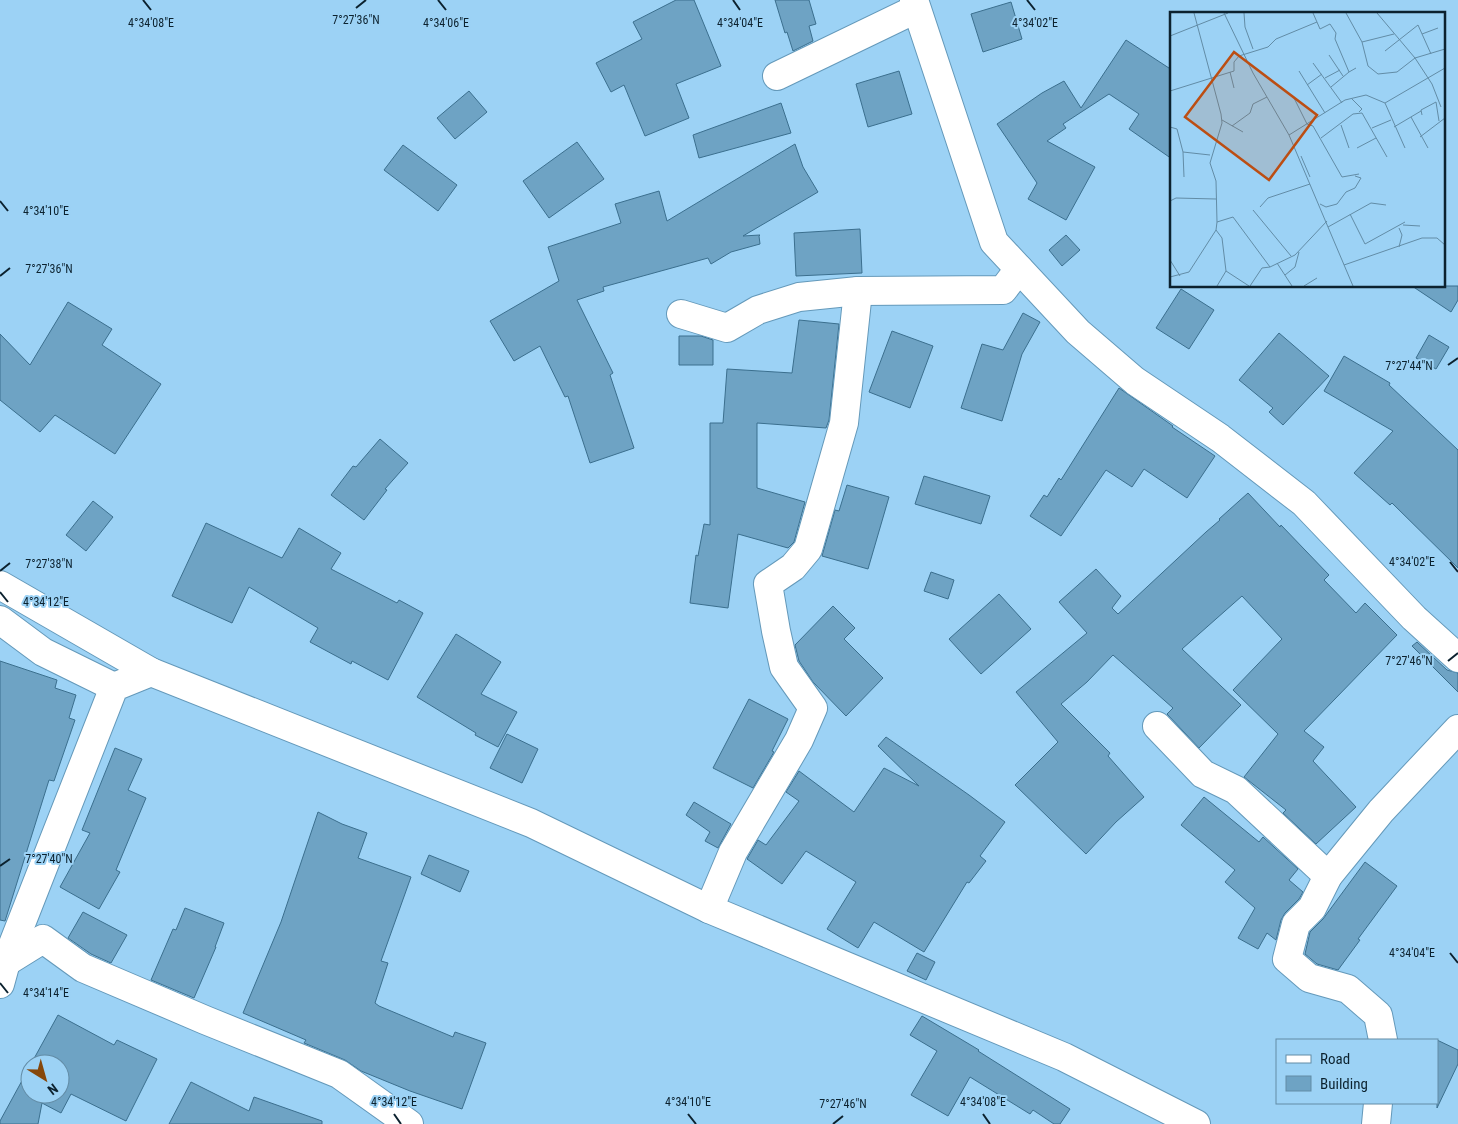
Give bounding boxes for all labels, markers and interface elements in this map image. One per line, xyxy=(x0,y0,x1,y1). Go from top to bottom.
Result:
inset map xyxy=(1170,12,1446,288)
text: 7°27'36"N xyxy=(332,13,380,27)
text: 4°34'08"E xyxy=(128,16,174,30)
text: 4°34'06"E xyxy=(423,16,469,30)
text: 4°34'04"E xyxy=(717,16,763,30)
text: 4°34'02"E xyxy=(1012,16,1058,30)
text: 4°34'10"E xyxy=(23,204,69,218)
text: 7°27'36"N xyxy=(25,262,73,276)
text: 7°27'44"N xyxy=(1385,359,1433,373)
text: 4°34'02"E xyxy=(1389,555,1435,569)
text: 7°27'38"N xyxy=(25,557,73,571)
text: 4°34'12"E xyxy=(23,595,69,609)
text: 7°27'46"N xyxy=(1385,654,1433,668)
text: 7°27'40"N xyxy=(25,852,73,866)
text: 4°34'04"E xyxy=(1389,946,1435,960)
text: 4°34'14"E xyxy=(23,986,69,1000)
legend xyxy=(1276,1039,1438,1104)
text: Road xyxy=(1320,1050,1350,1068)
north arrow xyxy=(20,1054,70,1104)
text: Building xyxy=(1320,1075,1368,1093)
text: N xyxy=(45,1080,61,1098)
text: 4°34'12"E xyxy=(371,1095,417,1109)
text: 4°34'10"E xyxy=(665,1095,711,1109)
text: 4°34'08"E xyxy=(960,1095,1006,1109)
text: 7°27'46"N xyxy=(819,1097,867,1111)

